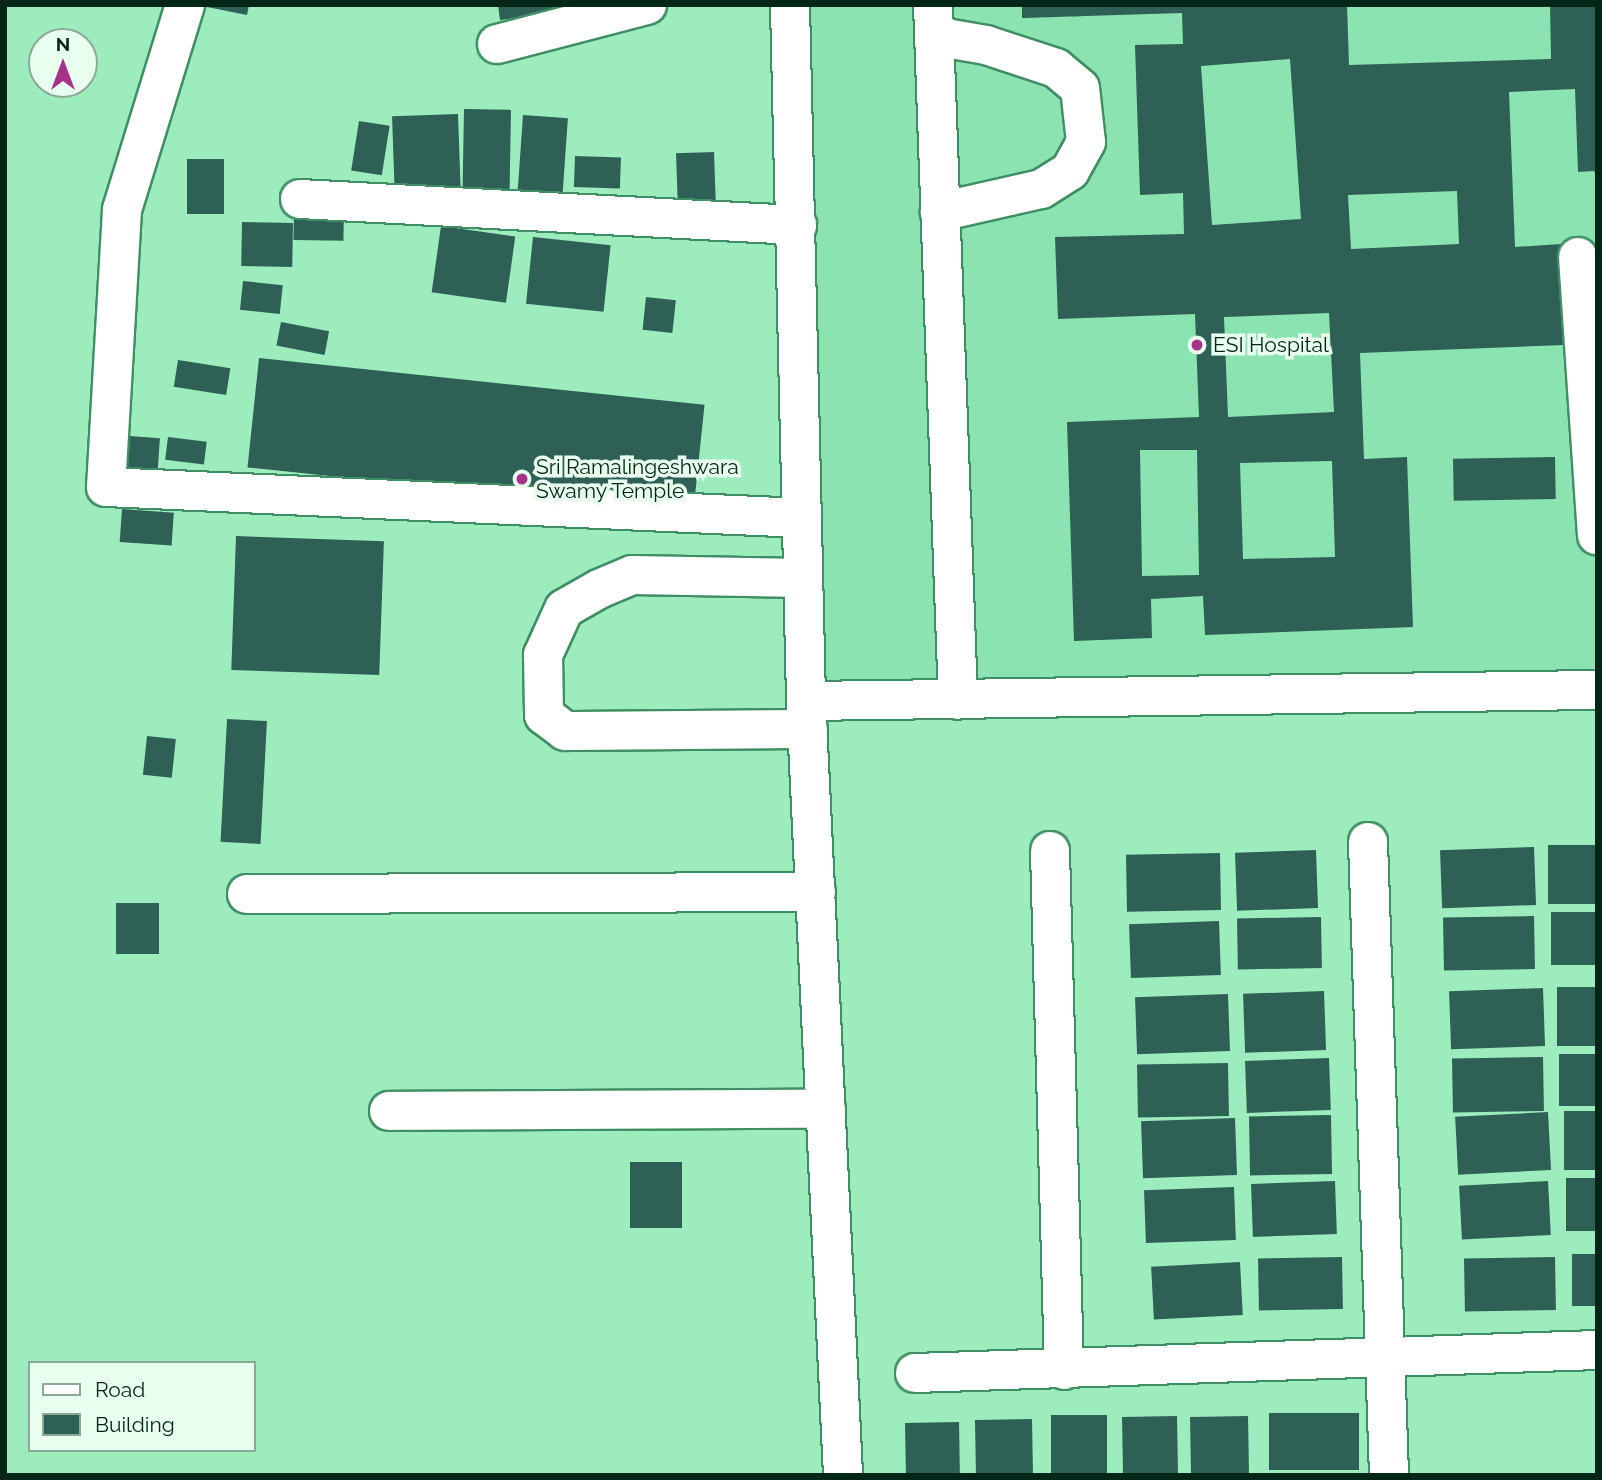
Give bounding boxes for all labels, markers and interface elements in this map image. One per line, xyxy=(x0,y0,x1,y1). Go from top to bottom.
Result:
north arrow xyxy=(28,28,98,98)
text: N xyxy=(56,33,70,55)
place label: ESI Hospital xyxy=(1213,332,1329,358)
marker: ESI Hospital xyxy=(1187,335,1207,355)
place label: Sri Ramalingeshwara Swamy Temple xyxy=(536,454,739,504)
marker: Sri Ramalingeshwara Swamy Temple xyxy=(514,471,530,487)
legend xyxy=(28,1361,256,1452)
text: Road xyxy=(95,1377,145,1402)
text: Building xyxy=(95,1412,175,1437)

